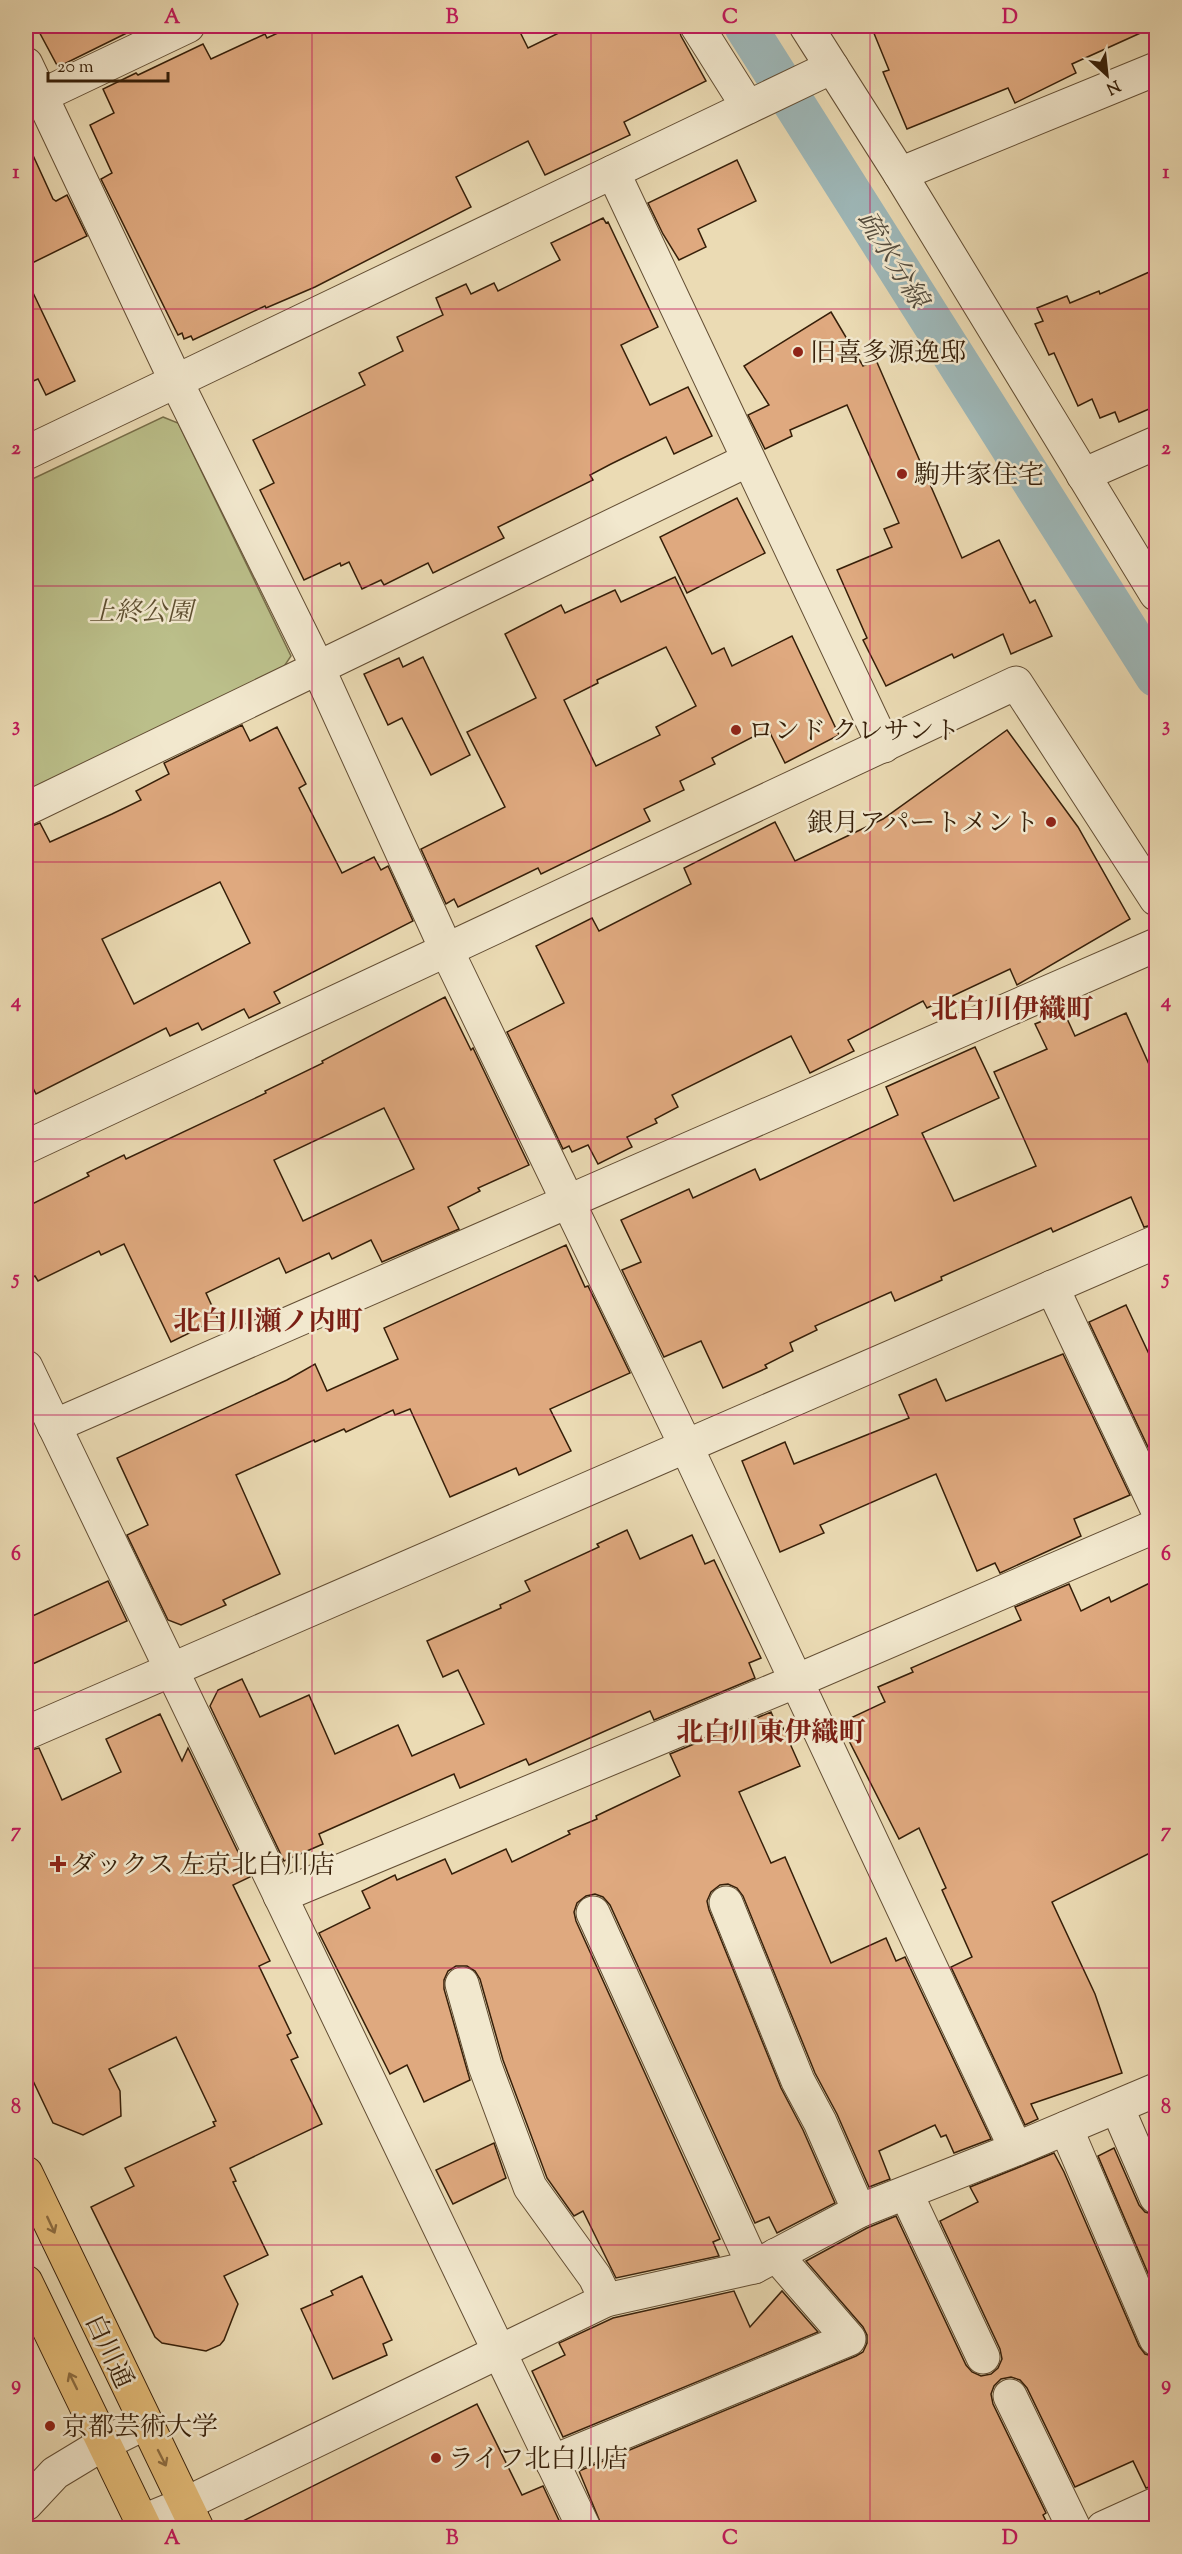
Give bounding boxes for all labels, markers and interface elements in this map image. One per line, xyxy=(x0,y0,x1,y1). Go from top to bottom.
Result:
text: A xyxy=(164,4,181,33)
text: B xyxy=(446,4,459,33)
text: C xyxy=(722,4,738,33)
text: D xyxy=(1002,4,1018,33)
scale bar xyxy=(48,45,168,83)
north arrow xyxy=(1077,45,1137,105)
text: 20 m xyxy=(57,55,94,81)
text: N xyxy=(1102,73,1124,99)
text: 1 xyxy=(13,159,20,188)
text: 1 xyxy=(1163,159,1170,188)
water label: 疏水分線 xyxy=(846,204,938,319)
place label: 旧喜多源逸邸 xyxy=(810,336,966,373)
marker: 旧喜多源逸邸 xyxy=(791,345,805,359)
text: 2 xyxy=(11,435,21,464)
text: 2 xyxy=(1161,435,1171,464)
place label: 駒井家住宅 xyxy=(914,458,1044,495)
marker: 駒井家住宅 xyxy=(895,467,909,481)
park label: 上終公園 xyxy=(89,595,197,632)
text: 3 xyxy=(12,712,20,741)
text: 3 xyxy=(1162,712,1170,741)
place label: ロンド クレサント xyxy=(748,714,960,751)
marker: ロンド クレサント xyxy=(729,723,743,737)
place label: 銀月アパートメント xyxy=(807,806,1039,843)
marker: 銀月アパートメント xyxy=(1044,815,1058,829)
text: 4 xyxy=(10,988,21,1017)
text: 4 xyxy=(1160,988,1171,1017)
district label: 北白川伊織町 xyxy=(931,992,1093,1031)
text: 5 xyxy=(11,1265,20,1294)
text: 5 xyxy=(1161,1265,1170,1294)
district label: 北白川瀬ノ内町 xyxy=(174,1304,363,1343)
text: 6 xyxy=(11,1541,21,1570)
text: 6 xyxy=(1161,1541,1171,1570)
district label: 北白川東伊織町 xyxy=(677,1715,866,1754)
text: 7 xyxy=(11,1818,22,1847)
text: 7 xyxy=(1161,1818,1172,1847)
place label: ダックス 左京北白川店 xyxy=(70,1848,335,1885)
marker: ダックス 左京北白川店 xyxy=(51,1857,65,1871)
text: 8 xyxy=(11,2094,21,2123)
text: 8 xyxy=(1161,2094,1171,2123)
one-way arrow xyxy=(45,2216,57,2234)
street label: 白川通 xyxy=(74,2309,141,2395)
text: 9 xyxy=(11,2371,21,2400)
text: 9 xyxy=(1161,2371,1171,2400)
one-way arrow xyxy=(67,2373,79,2391)
place label: 京都芸術大学 xyxy=(62,2410,218,2447)
marker: 京都芸術大学 xyxy=(43,2419,57,2433)
place label: ライフ北白川店 xyxy=(448,2442,628,2479)
one-way arrow xyxy=(157,2449,169,2467)
marker: ライフ北白川店 xyxy=(429,2451,443,2465)
text: A xyxy=(164,2525,181,2554)
text: B xyxy=(446,2525,459,2554)
text: C xyxy=(722,2525,738,2554)
text: D xyxy=(1002,2525,1018,2554)

